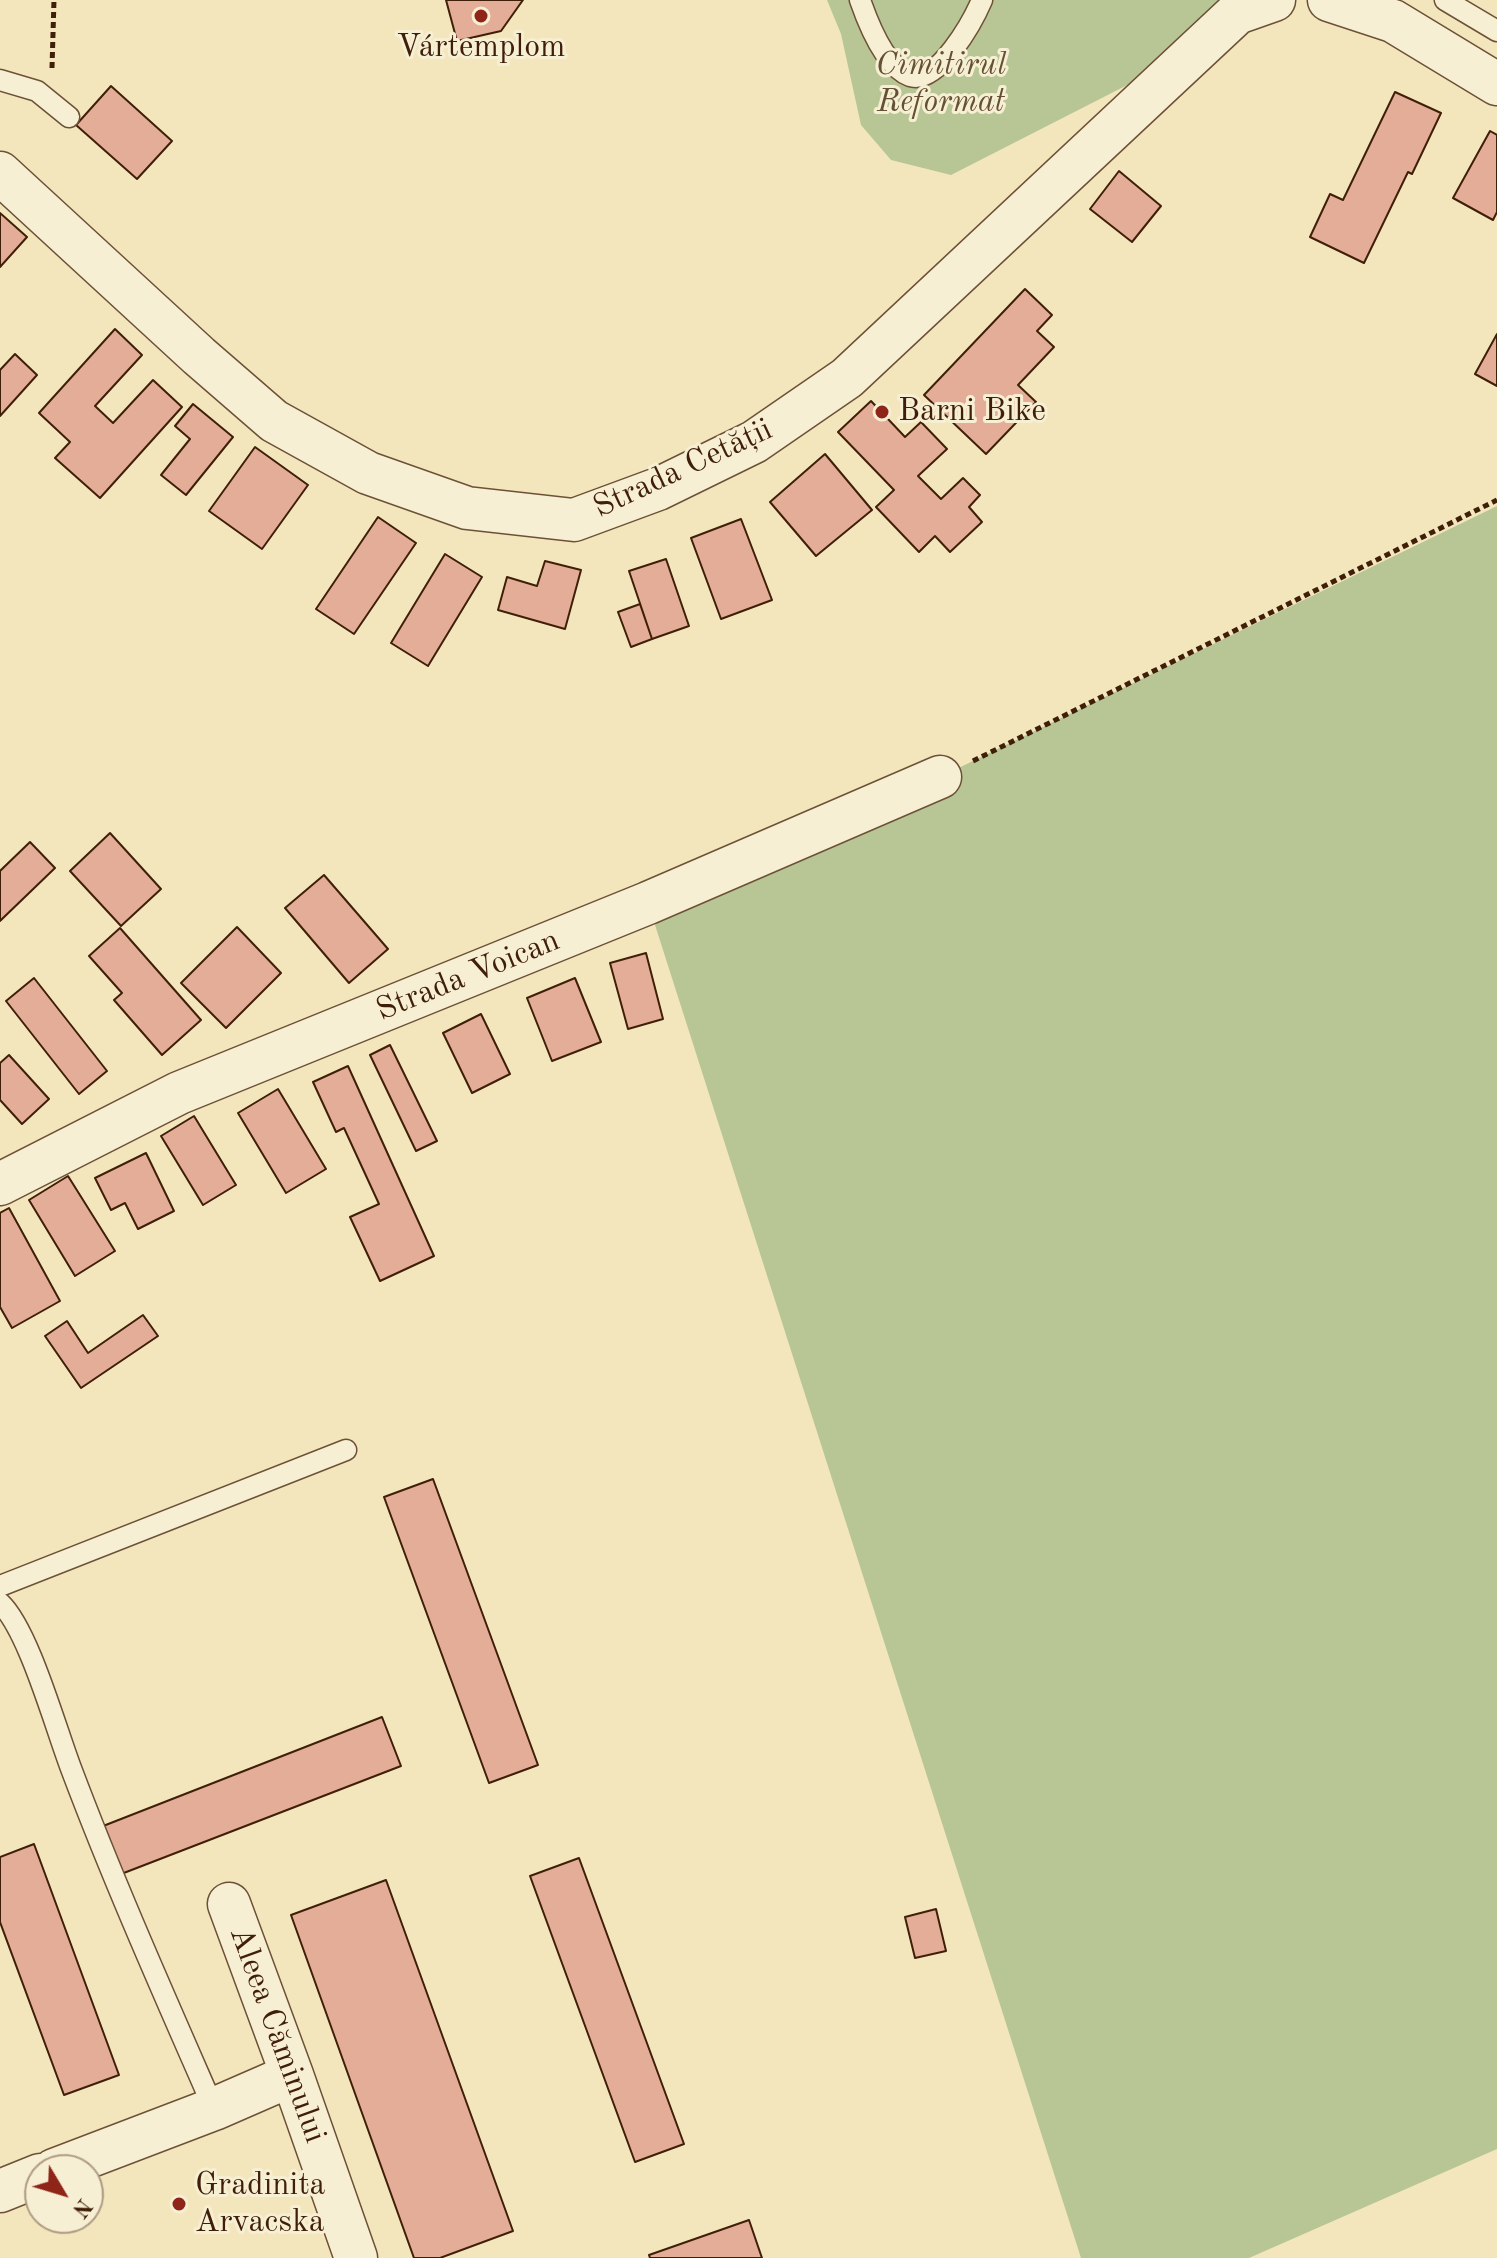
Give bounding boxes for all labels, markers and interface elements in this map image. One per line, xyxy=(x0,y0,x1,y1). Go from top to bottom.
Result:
marker: Vártemplom xyxy=(472,7,490,25)
place label: Vártemplom xyxy=(397,29,565,67)
park label: Cimitirul Reformat xyxy=(876,47,1006,122)
place label: Barni Bike xyxy=(898,393,1046,431)
marker: Barni Bike xyxy=(873,403,891,421)
street label: Strada Cetății xyxy=(587,411,779,527)
street label: Strada Voican xyxy=(371,922,565,1030)
street label: Aleea Căminului xyxy=(220,1922,334,2148)
north arrow xyxy=(24,2154,104,2234)
place label: Gradinita Arvacska xyxy=(195,2167,325,2242)
text: N xyxy=(67,2194,95,2221)
marker: Gradinita Arvacska xyxy=(170,2195,188,2213)

